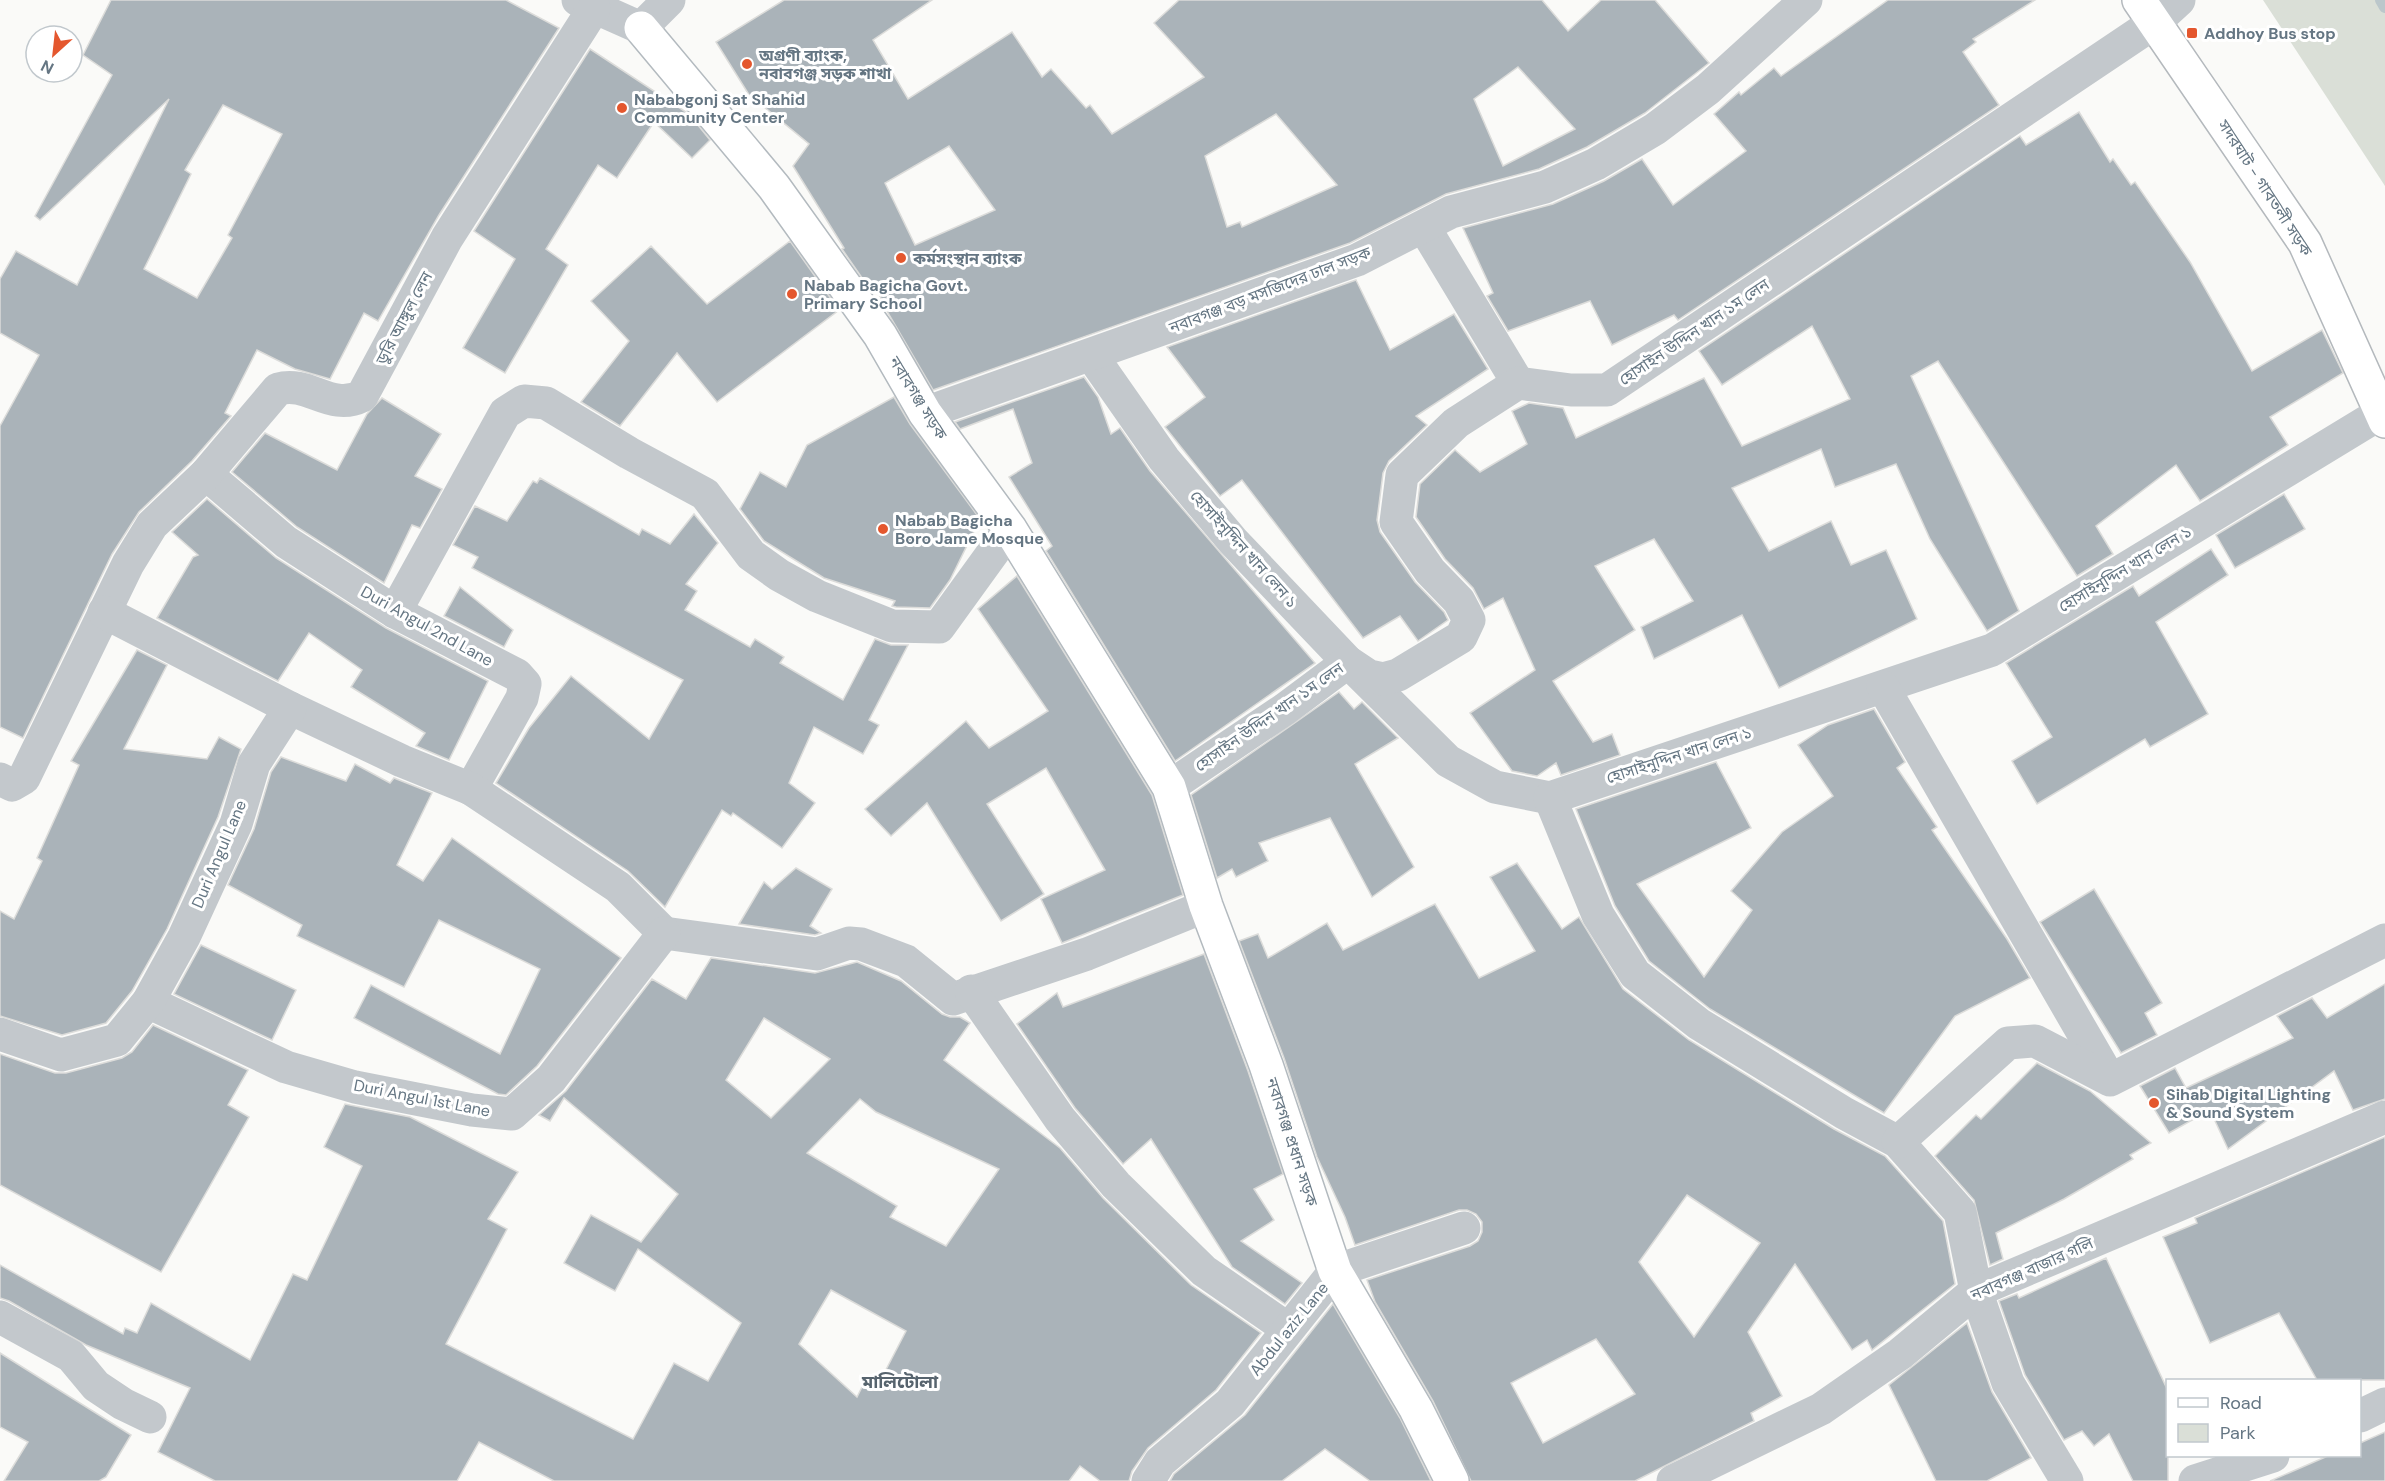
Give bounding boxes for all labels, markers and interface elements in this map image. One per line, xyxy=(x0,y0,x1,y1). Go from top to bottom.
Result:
place label: Addhoy Bus stop xyxy=(2204,23,2336,44)
north arrow xyxy=(24,24,84,84)
marker: Addhoy Bus stop xyxy=(2185,26,2199,40)
place label: অগ্রণী ব্যাংক, নবাবগঞ্জ সড়ক শাখা xyxy=(758,45,892,84)
text: N xyxy=(37,55,57,79)
marker: অগ্রণী ব্যাংক, নবাবগঞ্জ সড়ক শাখা xyxy=(740,57,754,71)
place label: Nababgonj Sat Shahid Community Center xyxy=(634,89,805,128)
marker: Nababgonj Sat Shahid Community Center xyxy=(615,101,629,115)
street label: সদরঘাট - গাবতলী সড়ক xyxy=(2213,115,2318,261)
street label: নবাবগঞ্জ বড় মসজিদের ঢাল সড়ক xyxy=(1165,241,1375,339)
place label: কর্মসংস্থান ব্যাংক xyxy=(912,248,1023,269)
marker: কর্মসংস্থান ব্যাংক xyxy=(894,251,908,265)
street label: ডুরি আঙ্গুল লেন xyxy=(370,268,437,369)
street label: হোসাইন উদ্দিন খান ১ম লেন xyxy=(1615,274,1774,390)
place label: Nabab Bagicha Govt. Primary School xyxy=(804,275,967,314)
marker: Nabab Bagicha Govt. Primary School xyxy=(785,287,799,301)
street label: নবাবগঞ্জ সড়ক xyxy=(884,352,952,444)
street label: হোসাইনুদ্দিন খান লেন ১ xyxy=(1185,486,1303,612)
place label: Nabab Bagicha Boro Jame Mosque xyxy=(895,510,1044,549)
street label: হোসাইনুদ্দিন খান লেন ১ xyxy=(2055,521,2195,617)
marker: Nabab Bagicha Boro Jame Mosque xyxy=(876,522,890,536)
street label: Duri Angul 2nd Lane xyxy=(357,581,497,671)
street label: হোসাইন উদ্দিন খান ১ম লেন xyxy=(1190,657,1348,776)
street label: হোসাইনুদ্দিন খান লেন ১ xyxy=(1604,722,1754,788)
street label: Duri Angul Lane xyxy=(187,797,251,911)
street label: Duri Angul 1st Lane xyxy=(352,1074,492,1122)
street label: নবাবগঞ্জ প্রধান সড়ক xyxy=(1261,1074,1323,1210)
place label: Sihab Digital Lighting & Sound System xyxy=(2166,1084,2331,1123)
marker: Sihab Digital Lighting & Sound System xyxy=(2147,1096,2161,1110)
street label: নবাবগঞ্জ বাজার গলি xyxy=(1967,1233,2097,1306)
street label: Abdul aziz Lane xyxy=(1245,1278,1333,1380)
district label: মালিটোলা xyxy=(861,1370,939,1394)
legend xyxy=(2166,1379,2361,1457)
text: Road xyxy=(2220,1391,2262,1415)
text: Park xyxy=(2220,1421,2256,1445)

